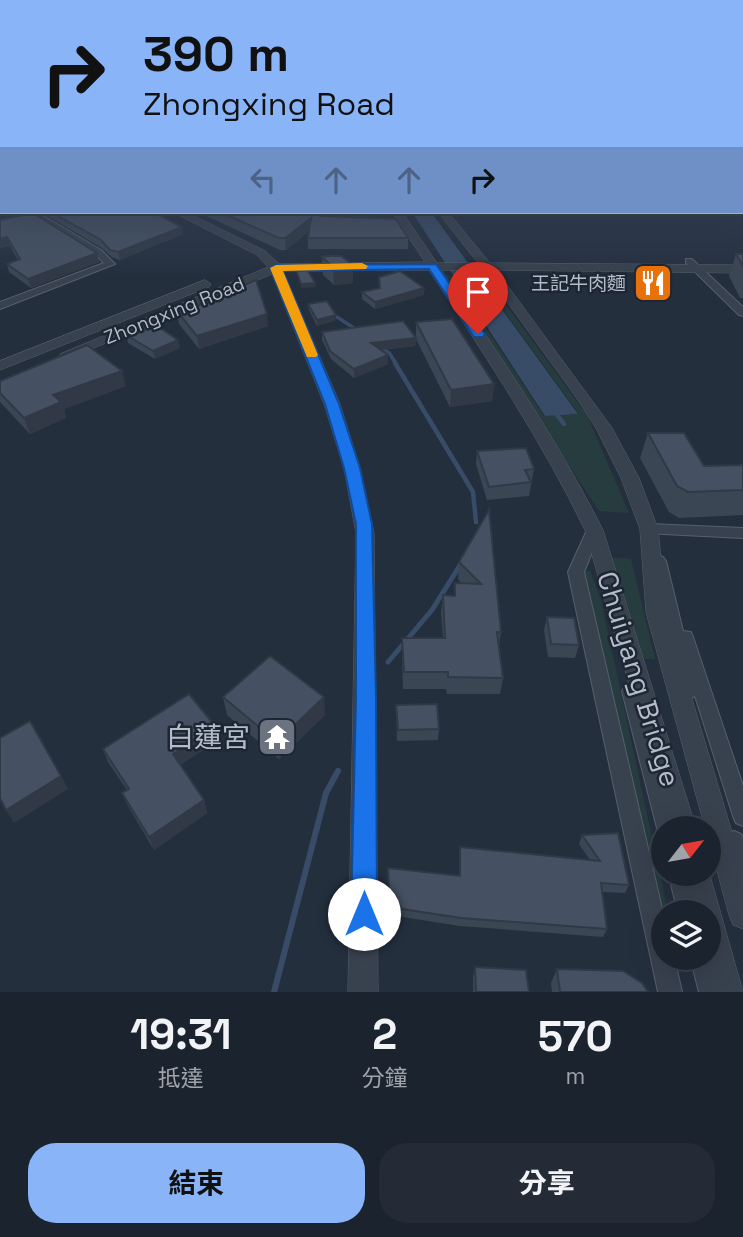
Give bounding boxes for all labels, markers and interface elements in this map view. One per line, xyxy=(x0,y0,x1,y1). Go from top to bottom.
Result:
text: 390 m xyxy=(143,23,289,85)
icon: right xyxy=(28,28,119,119)
text: Zhongxing Road xyxy=(143,84,395,124)
icon: left xyxy=(244,161,282,199)
icon: ahead xyxy=(317,161,355,199)
icon: ahead xyxy=(390,161,428,199)
icon: right xyxy=(463,161,501,199)
pin xyxy=(448,262,508,334)
restaurant icon: 王記牛肉麵 xyxy=(632,262,674,304)
street label: Zhongxing Road xyxy=(100,271,248,350)
place label: 王記牛肉麵 xyxy=(531,271,626,296)
icon: arrive xyxy=(459,273,497,311)
street label: Chuiyang Bridge xyxy=(589,567,689,791)
temple icon: 白蓮宮 xyxy=(256,716,298,758)
place label: 白蓮宮 xyxy=(166,719,250,755)
north arrow xyxy=(651,816,721,886)
map controls xyxy=(651,816,721,970)
position arrow xyxy=(327,877,401,951)
button: layers xyxy=(651,900,721,970)
text: 19:31 xyxy=(130,1008,231,1061)
text: 2 xyxy=(372,1008,397,1061)
text: 570 xyxy=(538,1010,613,1063)
text: m xyxy=(565,1061,585,1091)
text: 抵達 xyxy=(158,1063,204,1093)
text: 分鐘 xyxy=(362,1063,408,1093)
button: 結束 xyxy=(28,1143,365,1223)
button: 分享 xyxy=(379,1143,715,1223)

